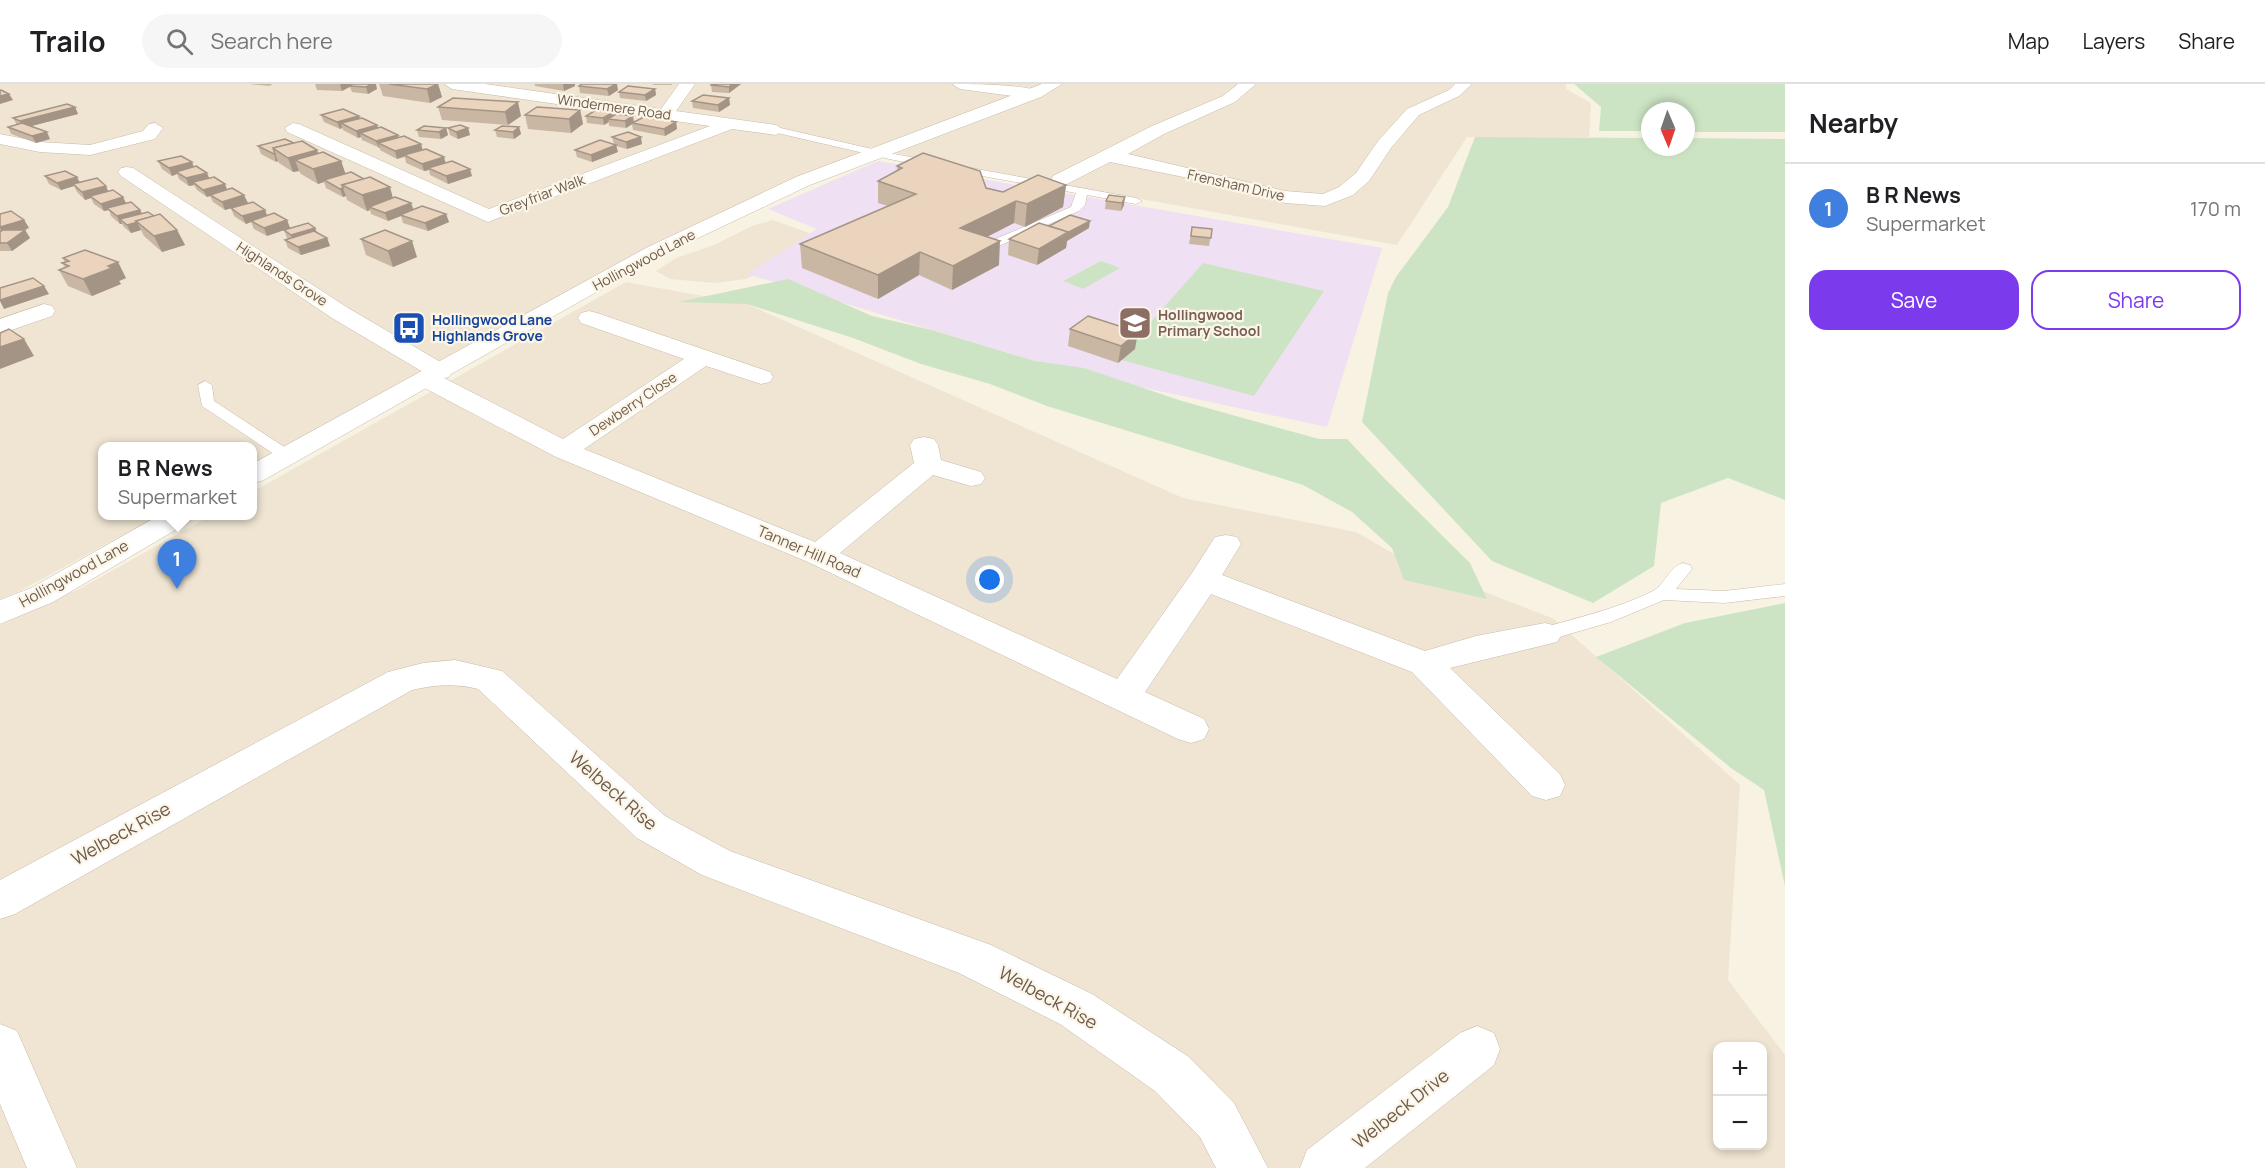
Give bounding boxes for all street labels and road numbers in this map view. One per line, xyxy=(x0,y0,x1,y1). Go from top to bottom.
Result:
street label: Windermere Road xyxy=(556,89,672,124)
street label: Frensham Drive xyxy=(1186,164,1287,205)
street label: Greyfriar Walk xyxy=(496,169,588,220)
street label: Hollingwood Lane xyxy=(589,224,698,295)
street label: Highlands Grove xyxy=(233,237,331,310)
street label: Dewberry Close xyxy=(585,367,680,440)
street label: Tanner Hill Road xyxy=(754,520,864,583)
street label: Hollingwood Lane xyxy=(15,535,132,612)
street label: Welbeck Rise xyxy=(564,745,663,835)
street label: Welbeck Rise xyxy=(67,796,174,870)
street label: Welbeck Rise xyxy=(995,960,1102,1034)
street label: Welbeck Drive xyxy=(1347,1063,1454,1153)

